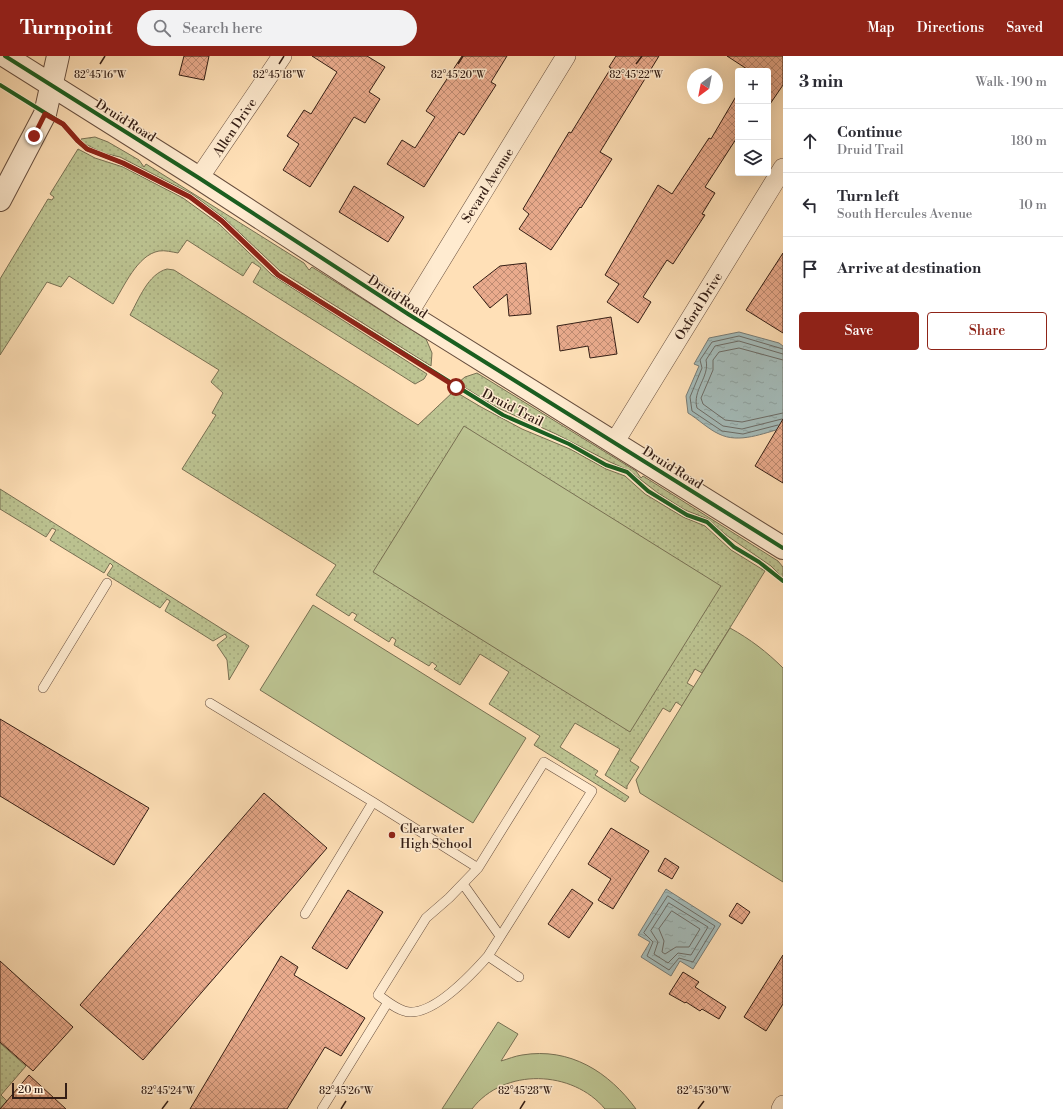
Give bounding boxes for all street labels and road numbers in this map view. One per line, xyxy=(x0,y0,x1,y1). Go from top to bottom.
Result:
street label: Allen Drive xyxy=(209,95,260,161)
street label: Druid Road xyxy=(92,96,159,146)
street label: Sevard Avenue xyxy=(458,145,517,226)
street label: Oxford Drive xyxy=(672,269,726,343)
street label: Druid Road xyxy=(365,272,431,322)
street label: Druid Trail xyxy=(479,386,546,430)
street label: Druid Road xyxy=(639,443,706,493)

